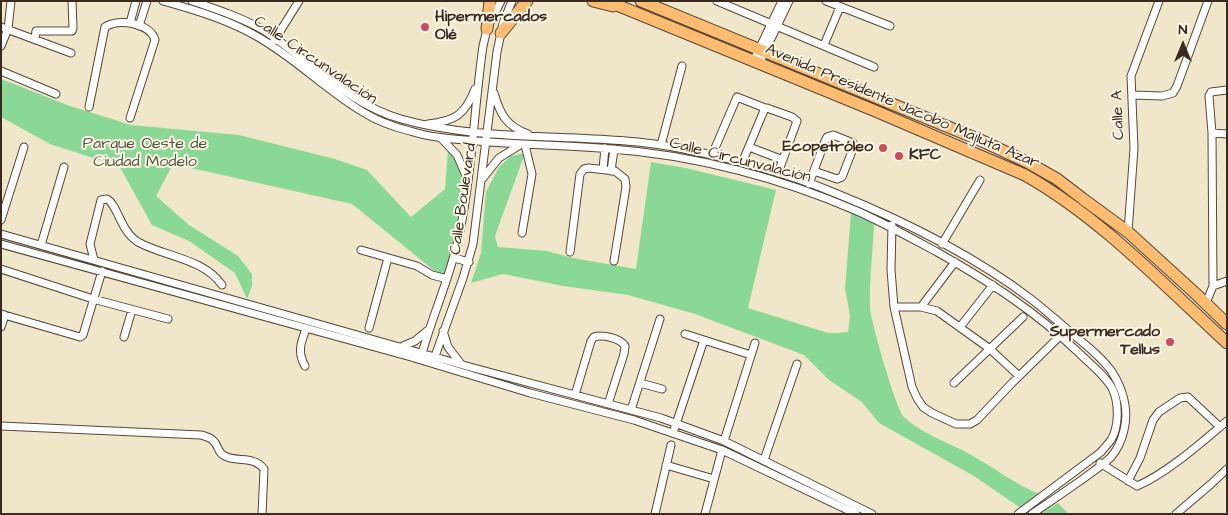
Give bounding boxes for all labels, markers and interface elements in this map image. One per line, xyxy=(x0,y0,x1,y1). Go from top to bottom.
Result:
place label: Hipermercados Olé xyxy=(435,8,547,46)
street label: Calle Circunvalación xyxy=(250,12,380,110)
north arrow xyxy=(1158,20,1208,70)
text: N xyxy=(1179,20,1187,40)
marker: Hipermercados Olé xyxy=(419,21,431,33)
street label: Avenida Presidente Jacobo Majluta Azar xyxy=(762,40,1042,174)
street label: Calle A xyxy=(1109,90,1129,140)
street label: Calle Circunvalación xyxy=(667,134,813,188)
park label: Parque Oeste de Ciudad Modelo xyxy=(83,135,207,173)
place label: Ecopetróleo xyxy=(782,138,873,158)
street label: Calle Boulevard xyxy=(447,142,481,256)
marker: Ecopetróleo xyxy=(877,142,889,154)
place label: KFC xyxy=(909,146,941,166)
marker: KFC xyxy=(893,150,905,162)
place label: Supermercado Tellus xyxy=(1050,323,1160,361)
marker: Supermercado Tellus xyxy=(1164,336,1176,348)

